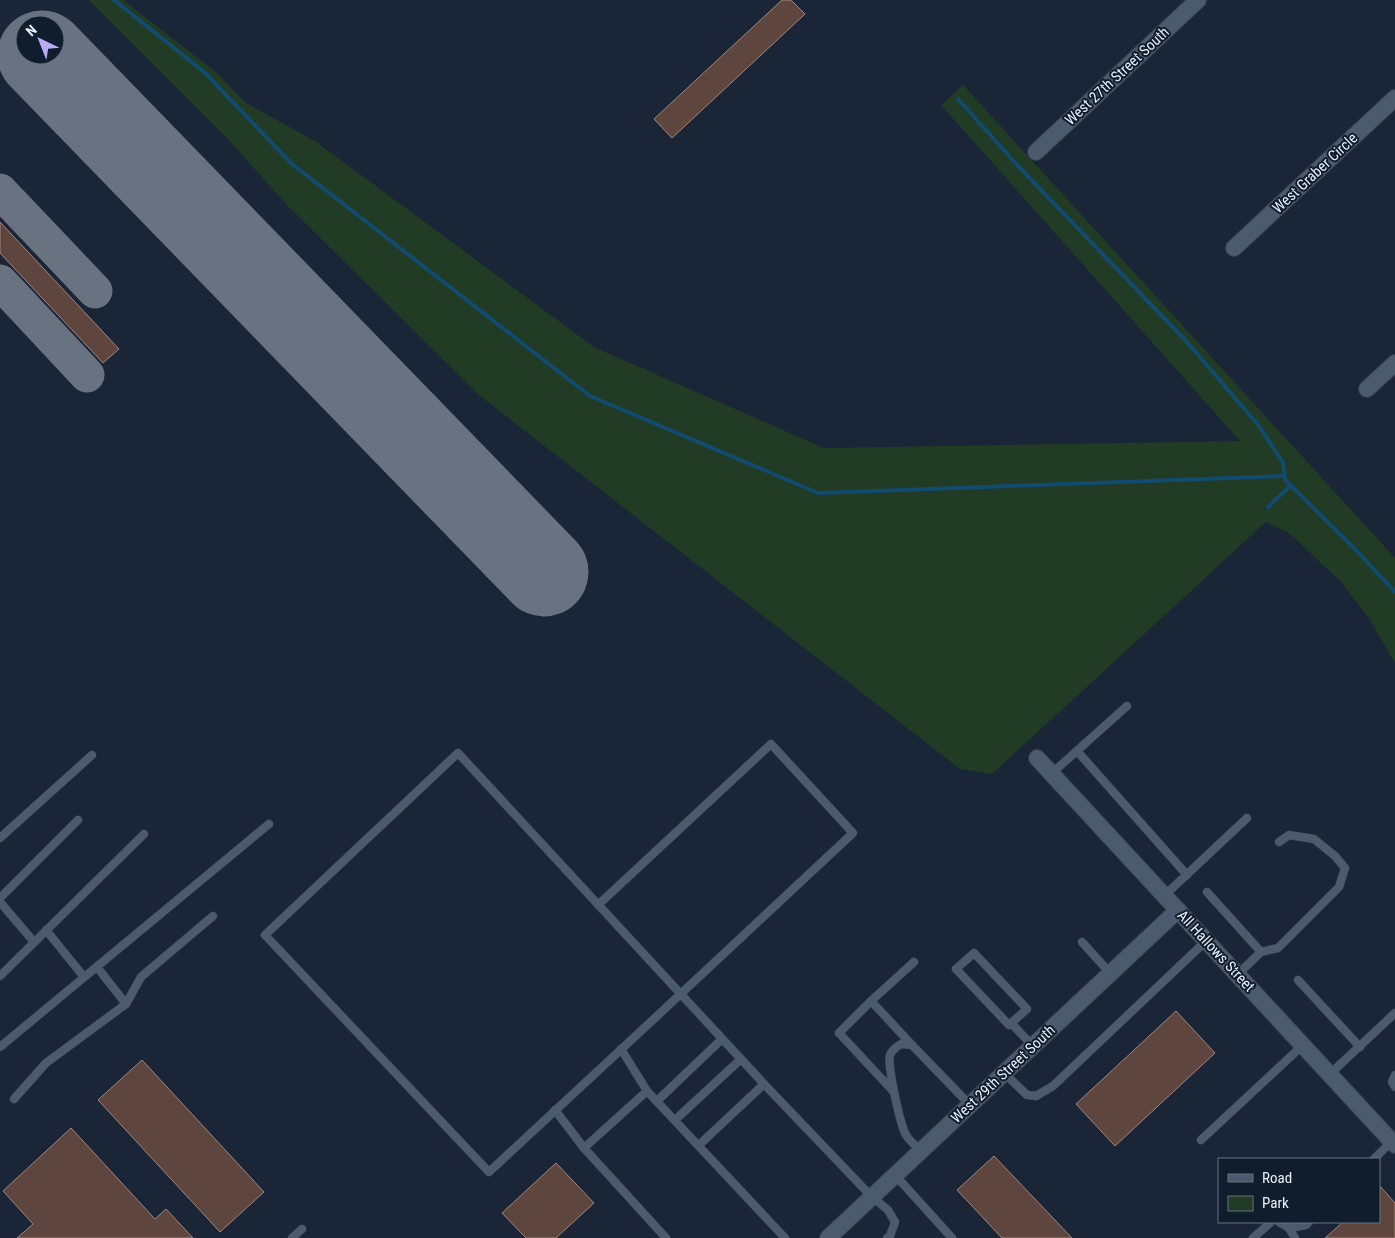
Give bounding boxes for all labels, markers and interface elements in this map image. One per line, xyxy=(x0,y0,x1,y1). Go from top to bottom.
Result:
north arrow xyxy=(15,15,65,65)
text: N xyxy=(23,22,40,39)
street label: West 27th Street South xyxy=(1061,23,1173,129)
street label: West Graber Circle xyxy=(1269,129,1361,217)
street label: All Hallows Street xyxy=(1174,906,1258,996)
street label: West 29th Street South xyxy=(947,1021,1059,1127)
legend xyxy=(1218,1158,1380,1223)
text: Road xyxy=(1262,1169,1292,1187)
text: Park xyxy=(1262,1194,1289,1212)

